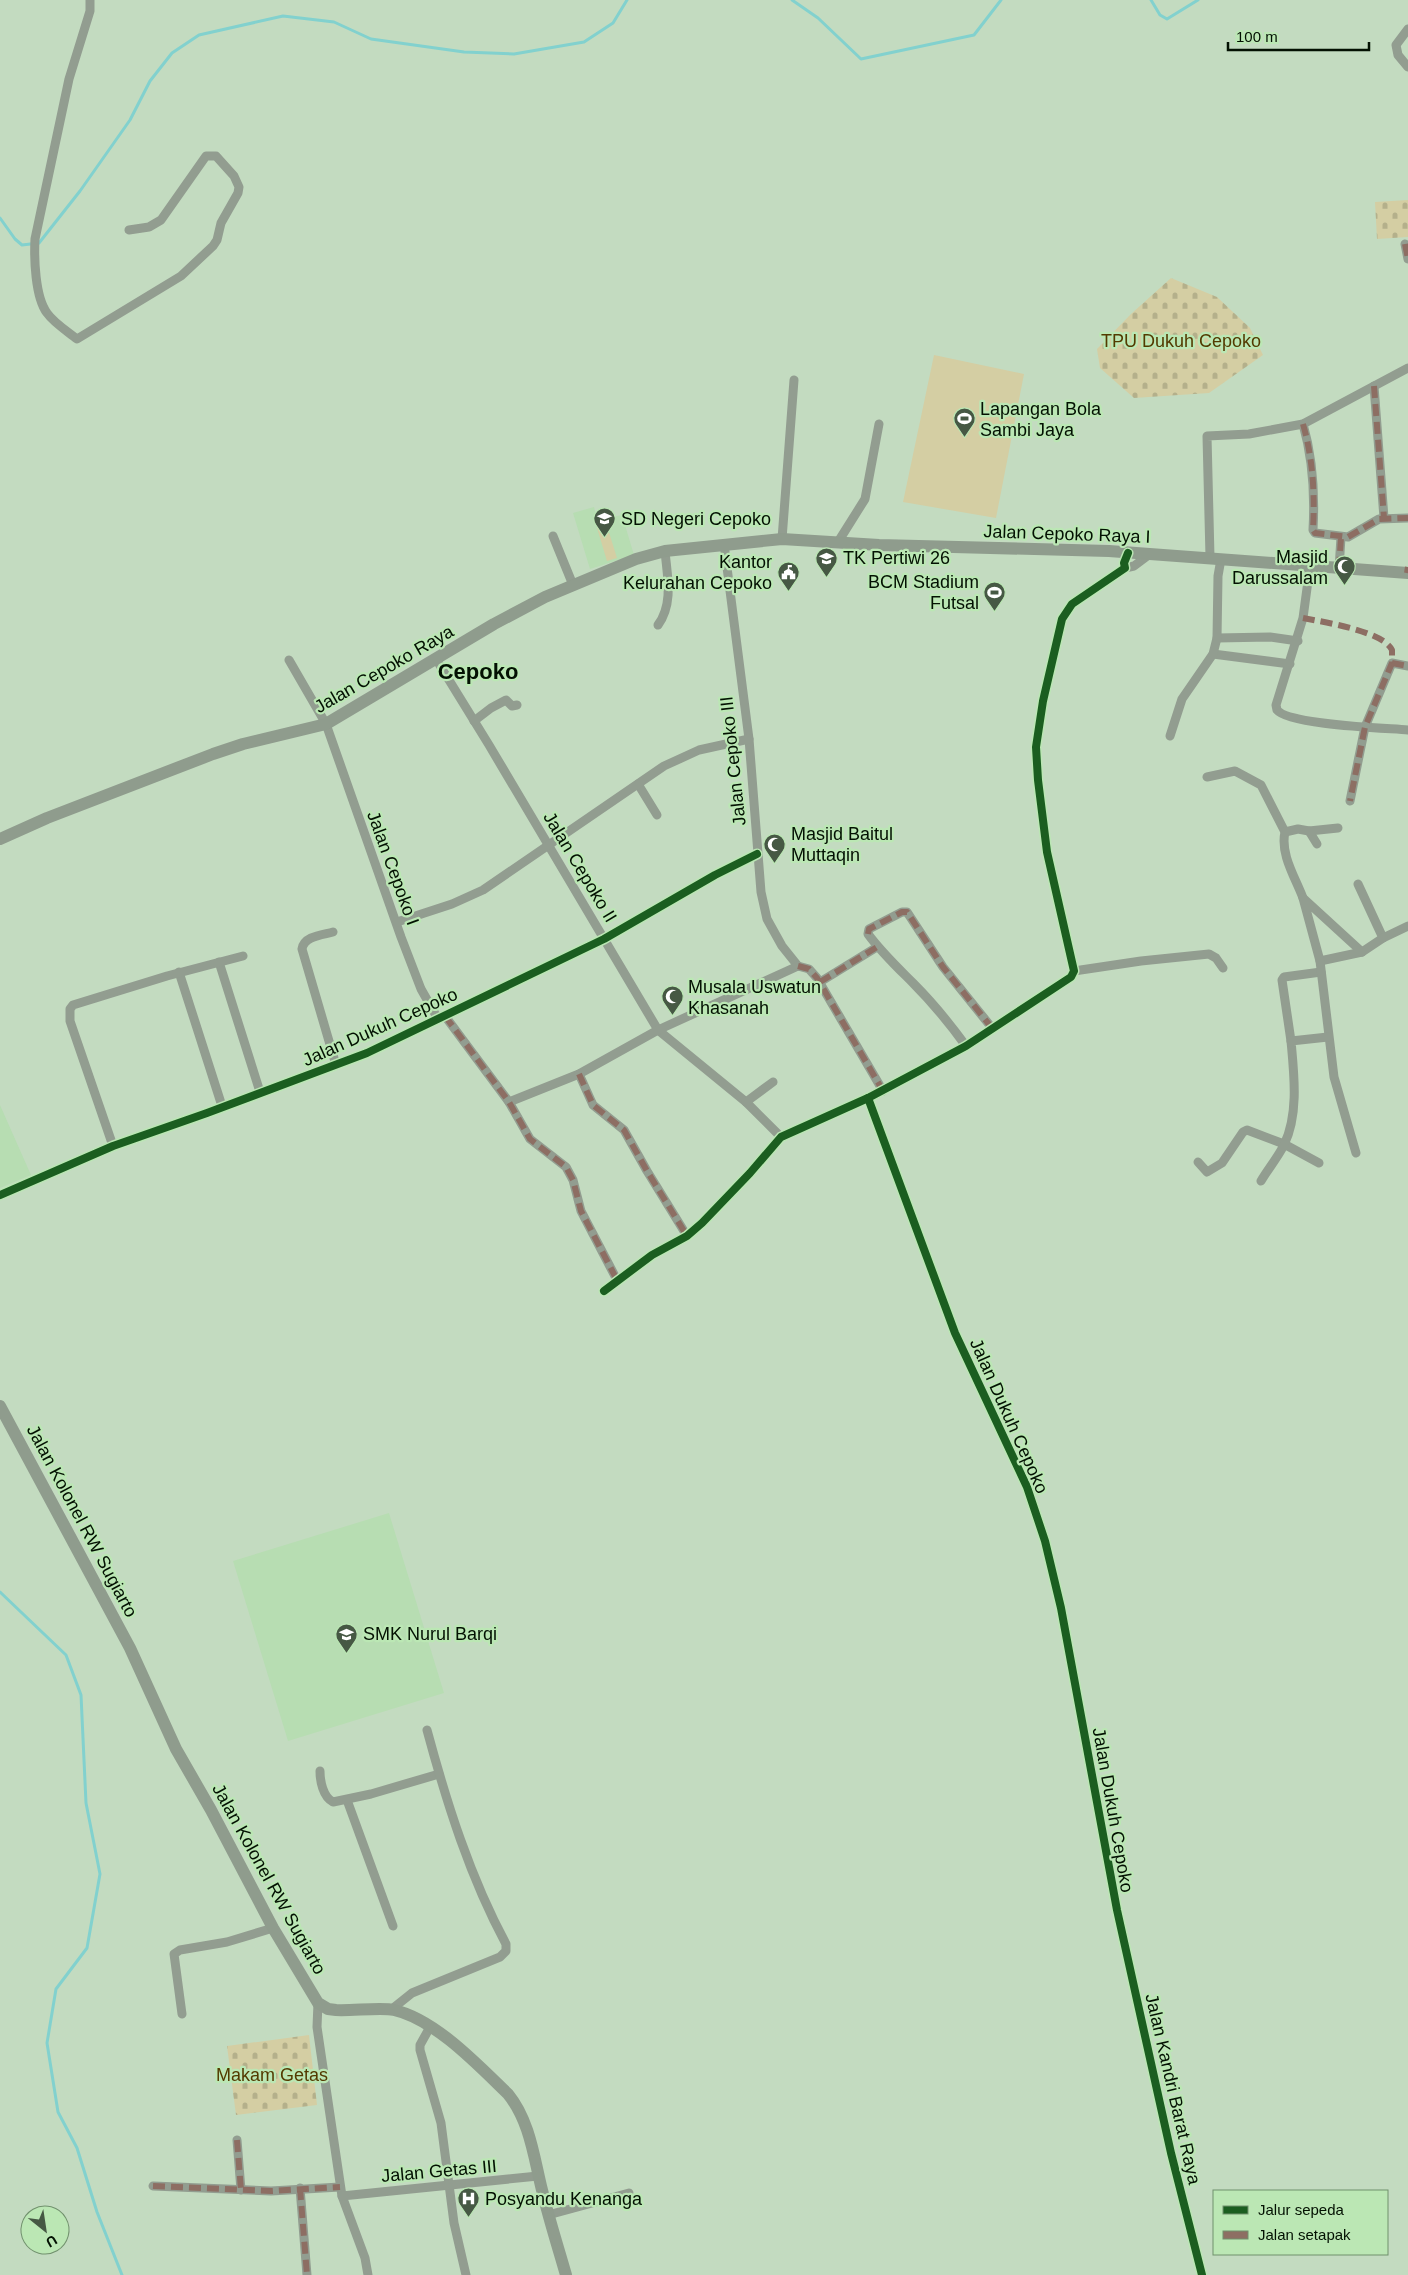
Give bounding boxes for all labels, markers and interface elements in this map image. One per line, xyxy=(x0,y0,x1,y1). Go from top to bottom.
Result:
scale bar xyxy=(1228,20,1369,52)
text: 100 m xyxy=(1236,28,1278,45)
park label: TPU Dukuh Cepoko xyxy=(1101,331,1261,351)
place label: Lapangan Bola Sambi Jaya xyxy=(980,399,1102,440)
sports icon: Lapangan Bola Sambi Jaya xyxy=(952,407,976,438)
school or university icon: SD Negeri Cepoko xyxy=(593,507,617,538)
place label: SD Negeri Cepoko xyxy=(621,509,771,529)
street label: Jalan Cepoko Raya I xyxy=(983,521,1151,547)
school or university icon: TK Pertiwi 26 xyxy=(815,546,839,577)
place label: Masjid Darussalam xyxy=(1232,547,1328,588)
place label: TK Pertiwi 26 xyxy=(843,548,950,568)
place label: Kantor Kelurahan Cepoko xyxy=(623,552,772,593)
mosque icon: Masjid Darussalam xyxy=(1332,555,1356,586)
public building icon: Kantor Kelurahan Cepoko xyxy=(776,560,800,591)
place label: BCM Stadium Futsal xyxy=(868,572,979,613)
sports icon: BCM Stadium Futsal xyxy=(983,580,1007,611)
street label: Jalan Cepoko Raya xyxy=(311,621,458,717)
district label: Cepoko xyxy=(438,659,518,684)
street label: Jalan Cepoko III xyxy=(716,695,750,827)
street label: Jalan Cepoko I xyxy=(363,808,423,928)
street label: Jalan Cepoko II xyxy=(539,808,621,926)
place label: Masjid Baitul Muttaqin xyxy=(791,824,893,865)
mosque icon: Masjid Baitul Muttaqin xyxy=(763,832,787,863)
place label: Musala Uswatun Khasanah xyxy=(688,977,821,1018)
street label: Jalan Dukuh Cepoko xyxy=(300,984,460,1070)
mosque icon: Musala Uswatun Khasanah xyxy=(660,985,684,1016)
street label: Jalan Dukuh Cepoko xyxy=(966,1336,1052,1496)
street label: Jalan Kolonel RW Sugiarto xyxy=(23,1421,141,1621)
school or university icon: SMK Nurul Barqi xyxy=(335,1622,359,1653)
place label: SMK Nurul Barqi xyxy=(363,1624,497,1644)
street label: Jalan Dukuh Cepoko xyxy=(1089,1726,1137,1894)
street label: Jalan Kolonel RW Sugiarto xyxy=(208,1780,330,1978)
street label: Jalan Kandri Barat Raya xyxy=(1141,1992,1205,2187)
park label: Makam Getas xyxy=(216,2065,328,2085)
street label: Jalan Getas III xyxy=(380,2156,498,2186)
hospital icon: Posyandu Kenanga xyxy=(457,2187,481,2218)
place label: Posyandu Kenanga xyxy=(485,2189,643,2209)
legend xyxy=(1213,2190,1388,2255)
text: Jalur sepeda xyxy=(1258,2201,1345,2218)
north arrow xyxy=(20,2205,70,2255)
text: Jalan setapak xyxy=(1258,2226,1351,2243)
text: U xyxy=(43,2232,60,2251)

